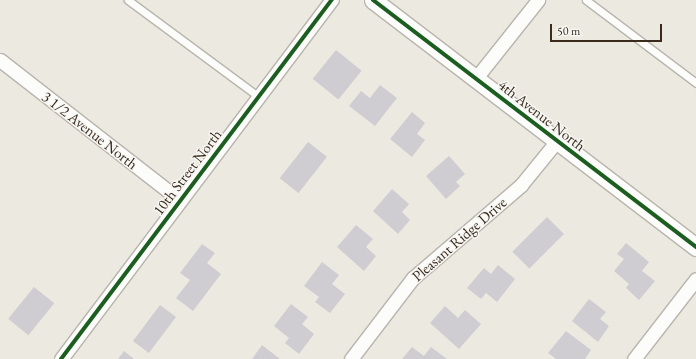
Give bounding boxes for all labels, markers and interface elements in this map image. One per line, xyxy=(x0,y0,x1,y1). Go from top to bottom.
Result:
scale bar xyxy=(552,16,664,42)
text: 50 m xyxy=(557,23,580,39)
street label: 4th Avenue North xyxy=(495,75,589,155)
street label: 3 1/2 Avenue North xyxy=(39,87,141,173)
street label: 10th Street North xyxy=(149,126,225,218)
street label: Pleasant Ridge Drive xyxy=(408,193,510,285)

